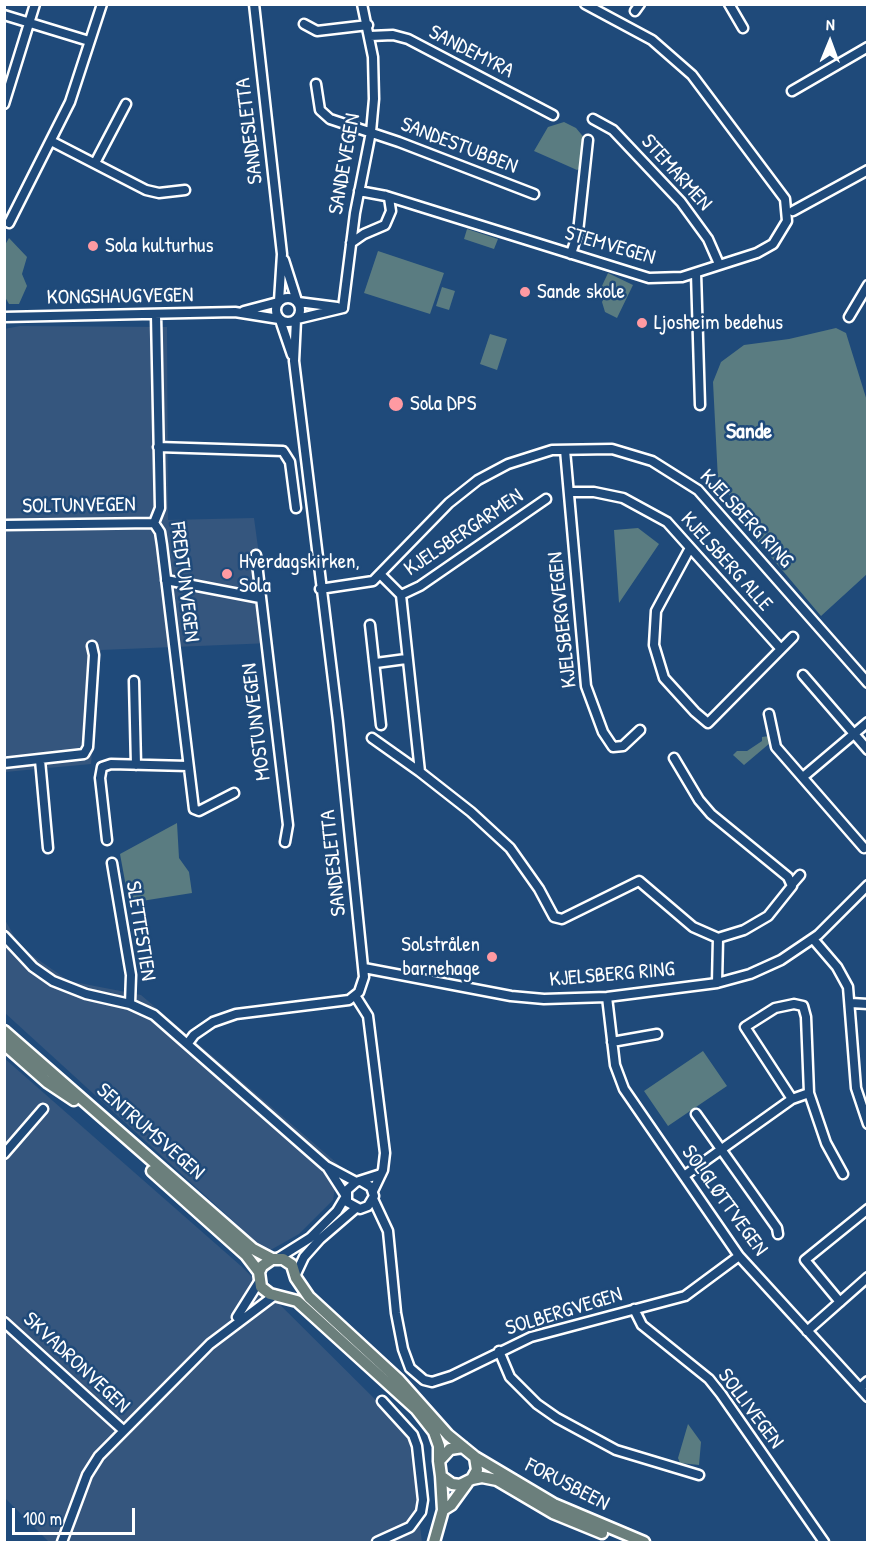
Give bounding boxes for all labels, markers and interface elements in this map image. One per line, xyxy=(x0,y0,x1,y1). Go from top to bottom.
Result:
north arrow xyxy=(800,12,860,72)
text: N xyxy=(826,13,835,35)
street label: SANDEMYRA xyxy=(424,20,518,84)
street label: SANDESLETTA xyxy=(231,76,269,186)
street label: SANDEVEGEN xyxy=(324,112,366,216)
street label: SANDESTUBBEN xyxy=(397,112,521,180)
street label: STEMARMEN xyxy=(635,130,717,216)
street label: STEMVEGEN xyxy=(562,221,658,271)
place label: Sola kulturhus xyxy=(105,233,213,259)
marker: Sola kulturhus xyxy=(86,239,100,253)
place label: Sande skole xyxy=(537,279,625,305)
street label: KONGSHAUGVEGEN xyxy=(46,283,194,311)
marker: Sande skole xyxy=(518,285,532,299)
place label: Ljosheim bedehus xyxy=(654,310,783,336)
marker: Ljosheim bedehus xyxy=(635,316,649,330)
place label: Sola DPS xyxy=(410,391,476,417)
marker: Sola DPS xyxy=(387,395,405,413)
district label: Sande xyxy=(726,419,772,445)
street label: KJELSBERG RING xyxy=(694,464,798,574)
street label: KJELSBERGARMEN xyxy=(400,484,528,582)
street label: SOLTUNVEGEN xyxy=(22,492,136,520)
street label: KJELSBERG ALLE xyxy=(675,507,777,617)
street label: FREDTUNVEGEN xyxy=(164,520,204,644)
place label: Hverdagskirken, Sola xyxy=(239,549,360,599)
street label: KJELSBERGVEGEN xyxy=(543,551,583,689)
marker: Hverdagskirken, Sola xyxy=(220,567,234,581)
street label: MOSTUNVEGEN xyxy=(237,662,277,782)
street label: SANDESLETTA xyxy=(316,808,352,918)
street label: SLETTESTIEN xyxy=(120,879,160,983)
place label: Solstrålen barnehage xyxy=(401,932,480,982)
marker: Solstrålen barnehage xyxy=(485,950,499,964)
street label: KJELSBERG RING xyxy=(548,957,676,993)
street label: SENTRUMSVEGEN xyxy=(91,1078,209,1186)
street label: SOLGLØTTVEGEN xyxy=(676,1141,772,1261)
street label: SOLBERGVEGEN xyxy=(503,1282,625,1342)
street label: SKVADRONVEGEN xyxy=(17,1307,135,1419)
street label: SOLLIVEGEN xyxy=(712,1364,788,1454)
street label: FORUSBEEN xyxy=(521,1453,613,1517)
scale bar xyxy=(15,1496,138,1534)
text: 100 m xyxy=(23,1506,62,1531)

